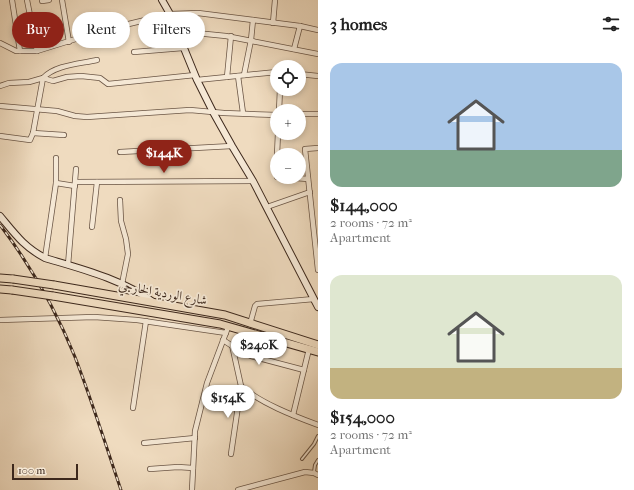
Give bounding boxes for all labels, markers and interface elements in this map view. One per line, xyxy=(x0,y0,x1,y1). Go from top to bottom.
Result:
chip: Buy xyxy=(12,12,64,48)
chip: Rent xyxy=(72,12,130,48)
chip: Filters xyxy=(138,12,205,48)
icon: filters xyxy=(600,13,622,35)
text: 3 homes xyxy=(330,14,387,34)
map controls xyxy=(270,60,306,184)
button: locate xyxy=(270,60,306,96)
icon: home xyxy=(440,89,512,161)
button: + xyxy=(270,104,306,140)
pin: $144K xyxy=(136,140,192,174)
text: $144K xyxy=(146,145,182,160)
button: − xyxy=(270,148,306,184)
text: $144,000 xyxy=(330,195,398,215)
text: 2 rooms · 72 m² xyxy=(330,215,412,230)
text: Apartment xyxy=(330,230,391,245)
street label: شارع الوردية الخارجي xyxy=(117,277,208,312)
icon: home xyxy=(440,301,512,373)
pin: $240K xyxy=(231,332,287,366)
text: $240K xyxy=(240,337,278,352)
pin: $154K xyxy=(200,385,256,419)
text: $154K xyxy=(211,390,245,405)
text: $154,000 xyxy=(330,407,395,427)
text: 2 rooms · 72 m² xyxy=(330,427,412,442)
text: Apartment xyxy=(330,442,391,457)
scale bar xyxy=(12,462,78,481)
text: 100 m xyxy=(18,464,46,477)

